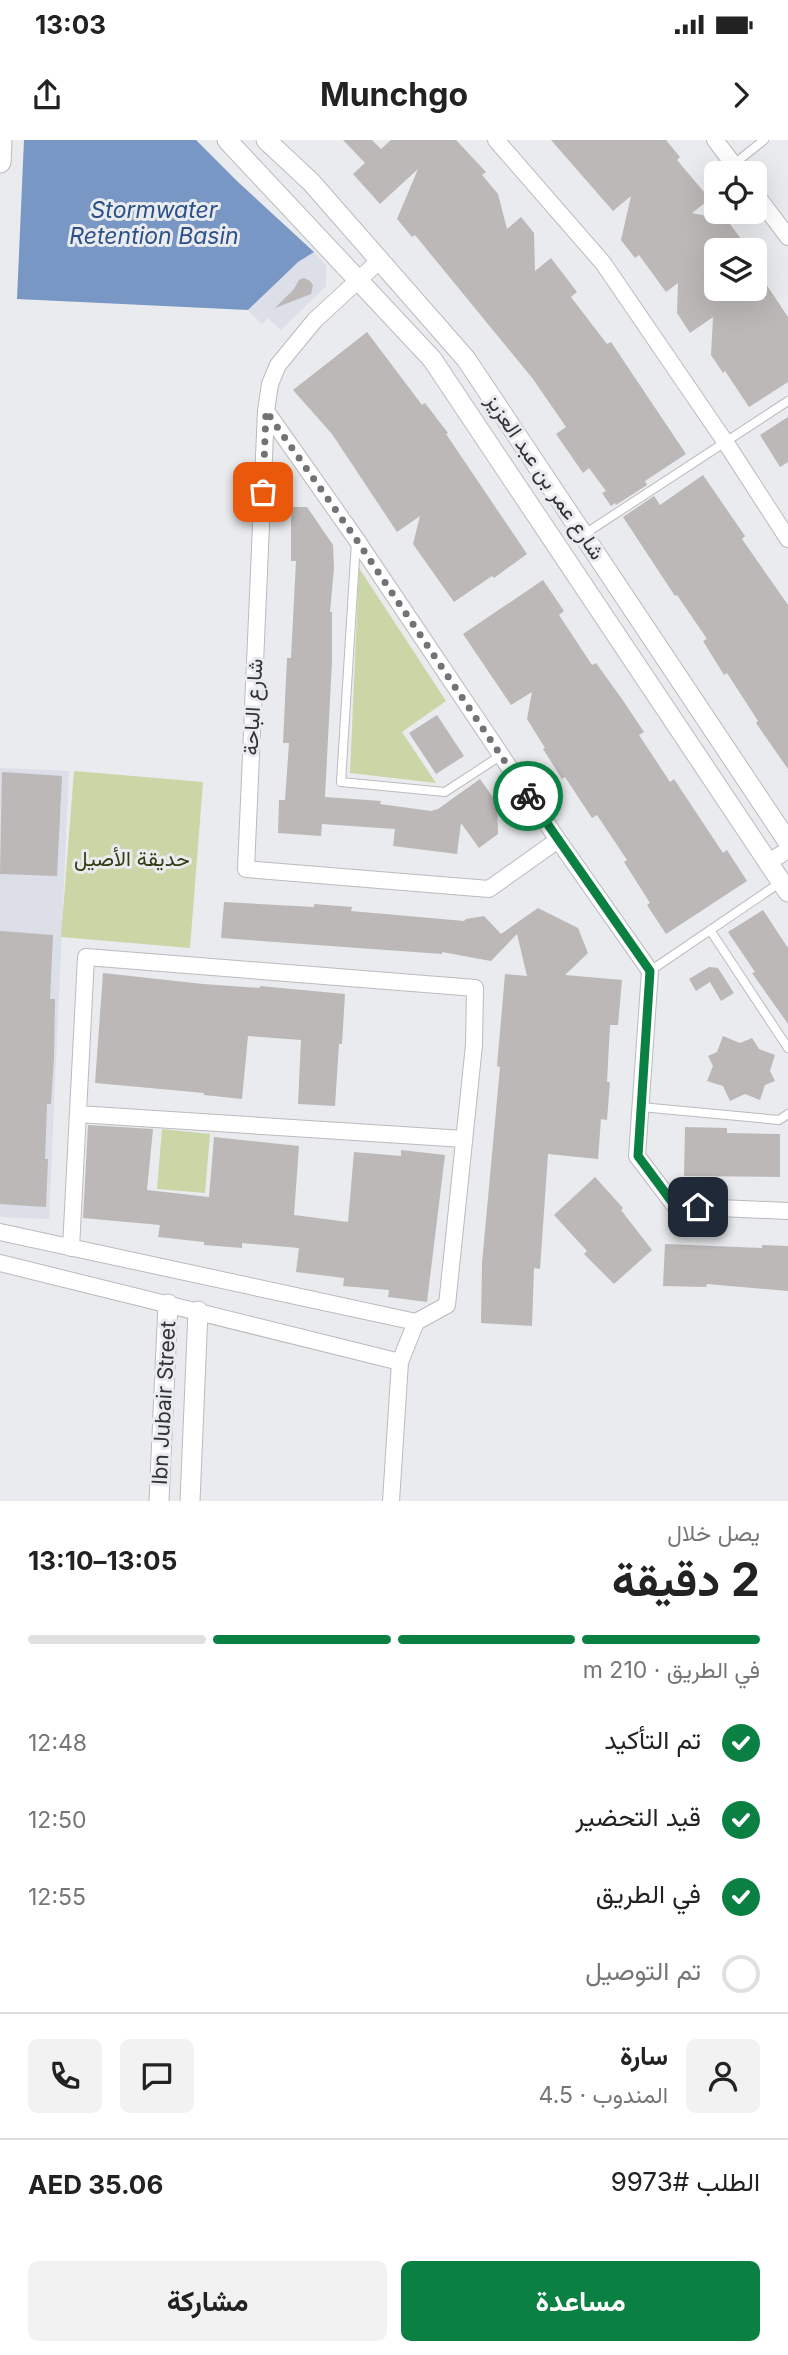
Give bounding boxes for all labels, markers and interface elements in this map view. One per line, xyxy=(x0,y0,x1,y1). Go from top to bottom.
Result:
text: 13:03 xyxy=(35,9,106,40)
text: Munchgo xyxy=(320,75,468,114)
icon: share xyxy=(28,76,66,114)
icon: forward xyxy=(722,76,760,114)
map controls xyxy=(704,161,767,301)
button: locate xyxy=(704,161,767,224)
water label: Stormwater Retention Basin xyxy=(69,196,239,250)
button: layers xyxy=(704,238,767,301)
street label: شارع عمر بن عبد العزيز xyxy=(479,388,610,565)
pin xyxy=(233,462,293,522)
icon: bag xyxy=(244,473,282,511)
street label: شارع الباحة xyxy=(237,658,270,756)
courier xyxy=(493,761,563,831)
icon: bike xyxy=(509,777,547,815)
park label: حديقة الأصيل xyxy=(74,846,190,871)
pin xyxy=(668,1177,728,1237)
icon: home xyxy=(679,1188,717,1226)
street label: Ibn Jubair Street xyxy=(147,1320,180,1486)
text: يصل خلال xyxy=(667,1519,760,1547)
text: 13:05–13:10 xyxy=(28,1545,177,1576)
text: 2 دقيقة xyxy=(612,1551,760,1607)
text: في الطريق · 210 m xyxy=(583,1656,760,1684)
text: تم التأكيد xyxy=(604,1724,701,1755)
icon: check xyxy=(722,1724,760,1762)
text: 12:48 xyxy=(28,1729,87,1757)
text: قيد التحضير xyxy=(575,1801,701,1832)
icon: check xyxy=(722,1801,760,1839)
text: 12:50 xyxy=(28,1806,87,1834)
text: في الطريق xyxy=(596,1878,701,1909)
icon: check xyxy=(722,1878,760,1916)
text: 12:55 xyxy=(28,1883,86,1911)
text: تم التوصيل xyxy=(585,1955,701,1986)
button: phone xyxy=(28,2039,102,2113)
button: chat xyxy=(120,2039,194,2113)
button: person xyxy=(686,2039,760,2113)
text: سارة xyxy=(620,2040,668,2071)
text: المندوب · 4.5 xyxy=(539,2081,668,2109)
text: الطلب #9973 xyxy=(611,2166,760,2197)
text: AED 35.06 xyxy=(28,2169,163,2200)
button: مشاركة xyxy=(28,2261,387,2341)
button: مساعدة xyxy=(401,2261,760,2341)

